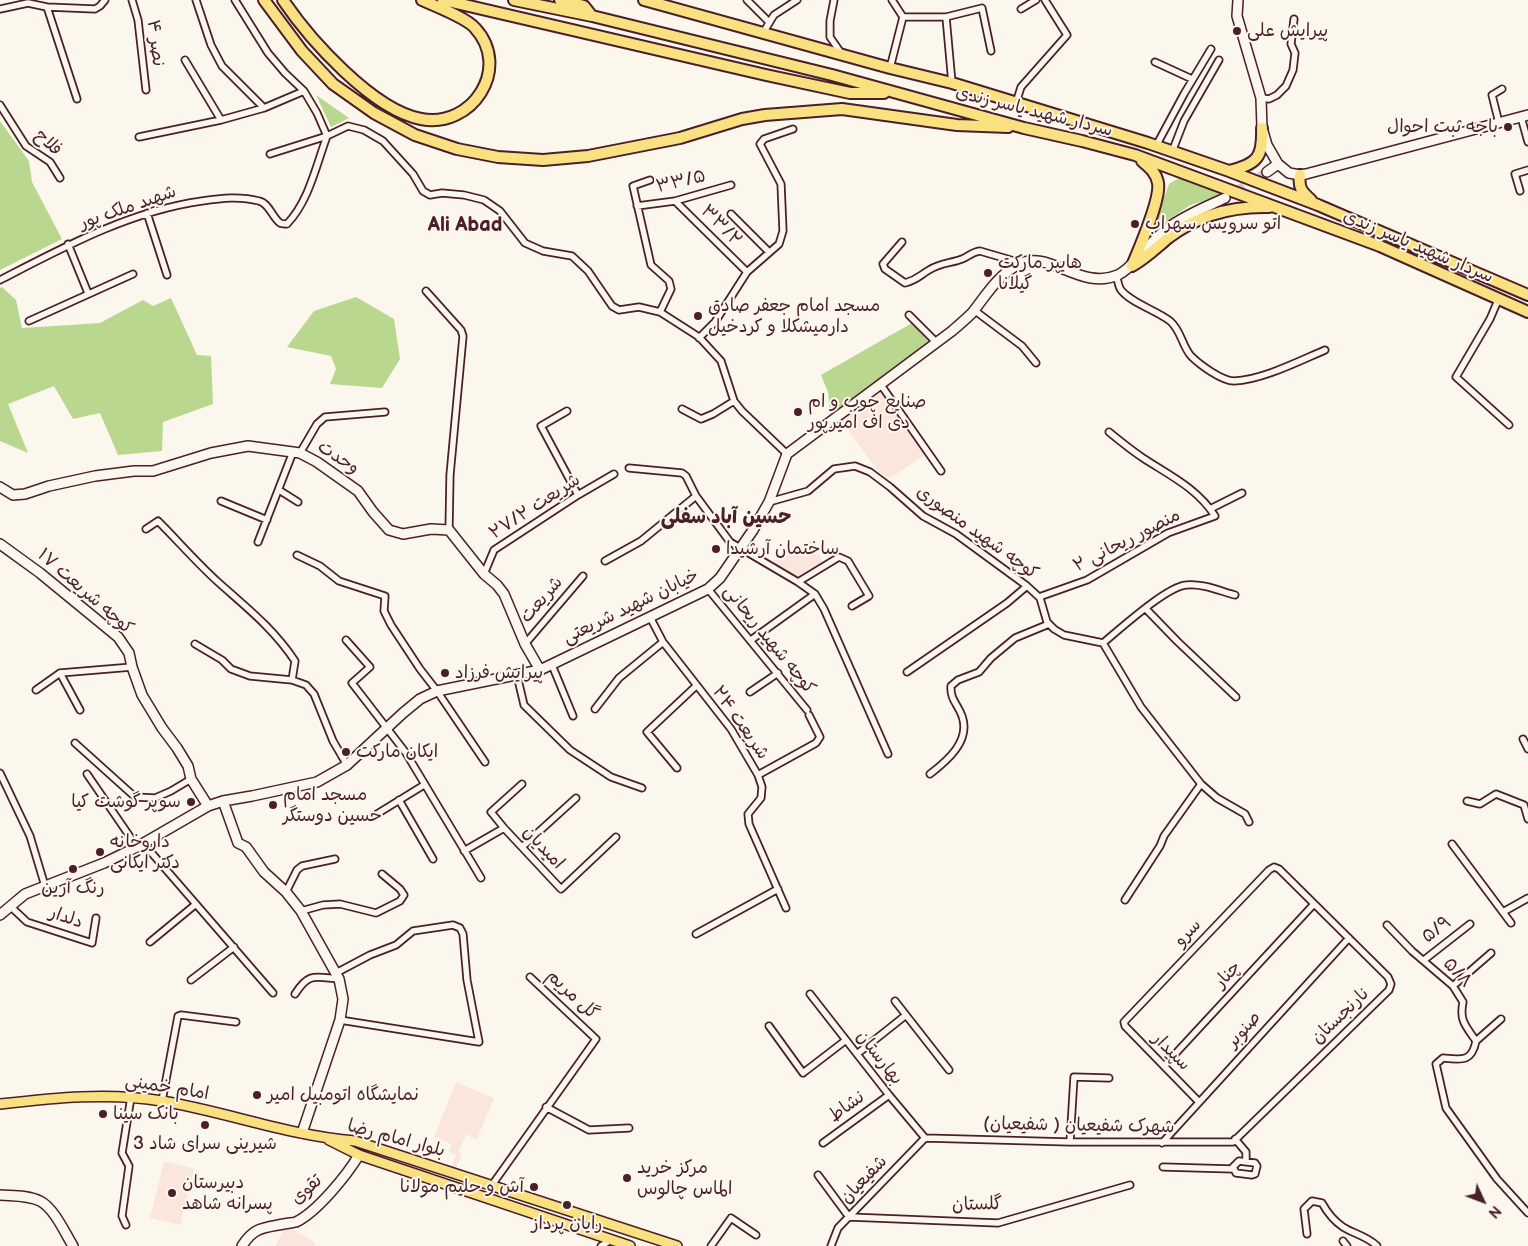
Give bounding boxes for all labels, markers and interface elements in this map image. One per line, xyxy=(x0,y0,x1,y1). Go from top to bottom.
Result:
street label: نصر ۴ xyxy=(141,18,169,68)
place label: پیرایش علی xyxy=(1247,20,1328,42)
marker: پیرایش علی xyxy=(1231,25,1243,37)
street label: سردار شهید یاسر زندی xyxy=(953,82,1115,142)
place label: باجه ثبت احوال xyxy=(1387,116,1498,138)
marker: باجه ثبت احوال xyxy=(1502,121,1514,133)
street label: فلاح xyxy=(30,125,66,161)
street label: ۳۳/۵ xyxy=(654,166,708,198)
street label: شهید ملک پور xyxy=(77,181,179,235)
street label: ۳۳/۲ xyxy=(696,201,746,251)
street label: سردار شهید یاسر زندی xyxy=(1340,206,1496,288)
place label: اتو سرویس سهراب xyxy=(1145,213,1281,235)
district label: Ali Abad xyxy=(428,214,502,238)
marker: اتو سرویس سهراب xyxy=(1129,218,1141,230)
place label: هایپر مارکت گیلانا xyxy=(998,252,1082,294)
marker: هایپر مارکت گیلانا xyxy=(982,267,994,279)
place label: مسجد امام جعفر صادق دارمیشکلا و کردخیل xyxy=(708,295,880,338)
marker: مسجد امام جعفر صادق دارمیشکلا و کردخیل xyxy=(692,310,704,322)
place label: صنایع چوب و ام دی اف امیرپور xyxy=(808,391,926,434)
marker: صنایع چوب و ام دی اف امیرپور xyxy=(792,406,804,418)
street label: وحدت xyxy=(313,437,363,479)
street label: شریعت ۲۷/۲ xyxy=(485,470,585,544)
street label: کوچه شهید منصوری xyxy=(912,481,1042,585)
street label: منصور ریحانی ۲ xyxy=(1070,505,1184,577)
district label: حسین آباد سفلی xyxy=(661,506,791,530)
place label: ساختمان آرشیدا xyxy=(726,538,839,560)
marker: ساختمان آرشیدا xyxy=(710,543,722,555)
street label: کوچه شریعت ۱۷ xyxy=(33,544,137,640)
street label: خیابان شهید شریعتی xyxy=(560,565,702,649)
street label: شریعت xyxy=(516,572,568,628)
street label: کوچه شهید ریحانی xyxy=(718,581,820,699)
place label: پیرایش فرزاد xyxy=(455,662,543,684)
marker: پیرایش فرزاد xyxy=(439,667,451,679)
street label: شریعت ۲۴ xyxy=(707,682,773,764)
place label: ایکان مارکت xyxy=(356,741,438,763)
marker: ایکان مارکت xyxy=(340,746,352,758)
place label: مسجد امام حسین دوستگر xyxy=(283,784,382,826)
place label: سوپر گوشت کیا xyxy=(71,791,181,813)
marker: سوپر گوشت کیا xyxy=(185,796,197,808)
marker: مسجد امام حسین دوستگر xyxy=(267,799,279,811)
street label: امیدیان xyxy=(518,822,568,874)
place label: داروخانه دکتر ایکانی xyxy=(110,831,180,874)
marker: داروخانه دکتر ایکانی xyxy=(94,846,106,858)
marker: رنگ آرین xyxy=(67,863,79,875)
place label: رنگ آرین xyxy=(41,877,105,899)
street label: دلدار xyxy=(46,902,86,934)
street label: ۵/۹ xyxy=(1418,912,1456,948)
street label: سرو xyxy=(1170,915,1206,951)
street label: ۵/۸ xyxy=(1438,953,1476,993)
street label: چنار xyxy=(1210,957,1246,993)
street label: گل مریم xyxy=(541,965,603,1025)
street label: نارنجستان xyxy=(1307,983,1375,1049)
street label: صنوبر xyxy=(1222,1007,1266,1053)
street label: بهارستان xyxy=(851,1026,907,1090)
street label: سپیدار xyxy=(1147,1028,1195,1076)
street label: امام خمینی xyxy=(123,1071,211,1105)
place label: نمایشگاه اتومبیل امیر xyxy=(267,1084,419,1106)
street label: نشاط xyxy=(825,1087,869,1127)
marker: نمایشگاه اتومبیل امیر xyxy=(251,1089,263,1101)
place label: بانک سینا xyxy=(113,1103,179,1125)
marker: بانک سینا xyxy=(97,1108,109,1120)
street label: شهرک شفیعیان ( شفیعیان) xyxy=(983,1114,1175,1138)
street label: بلوار امام رضا xyxy=(345,1116,447,1162)
marker: شیرینی سرای شاد 3 xyxy=(199,1119,211,1131)
place label: شیرینی سرای شاد 3 xyxy=(133,1133,277,1155)
street label: شفیعیان xyxy=(836,1151,892,1209)
place label: مرکز خرید الماس چالوس xyxy=(637,1157,732,1200)
street label: تقوی xyxy=(287,1170,327,1210)
place label: دبیرستان پسرانه شاهد xyxy=(182,1172,273,1214)
marker: مرکز خرید الماس چالوس xyxy=(621,1172,633,1184)
place label: آش و حلیم مولانا xyxy=(400,1176,524,1198)
north arrow xyxy=(1458,1176,1508,1226)
marker: آش و حلیم مولانا xyxy=(528,1181,540,1193)
marker: دبیرستان پسرانه شاهد xyxy=(166,1187,178,1199)
street label: گلستان xyxy=(952,1194,1002,1216)
marker: رایان پرداز xyxy=(561,1199,573,1211)
text: N xyxy=(1485,1202,1504,1221)
place label: رایان پرداز xyxy=(532,1213,602,1235)

